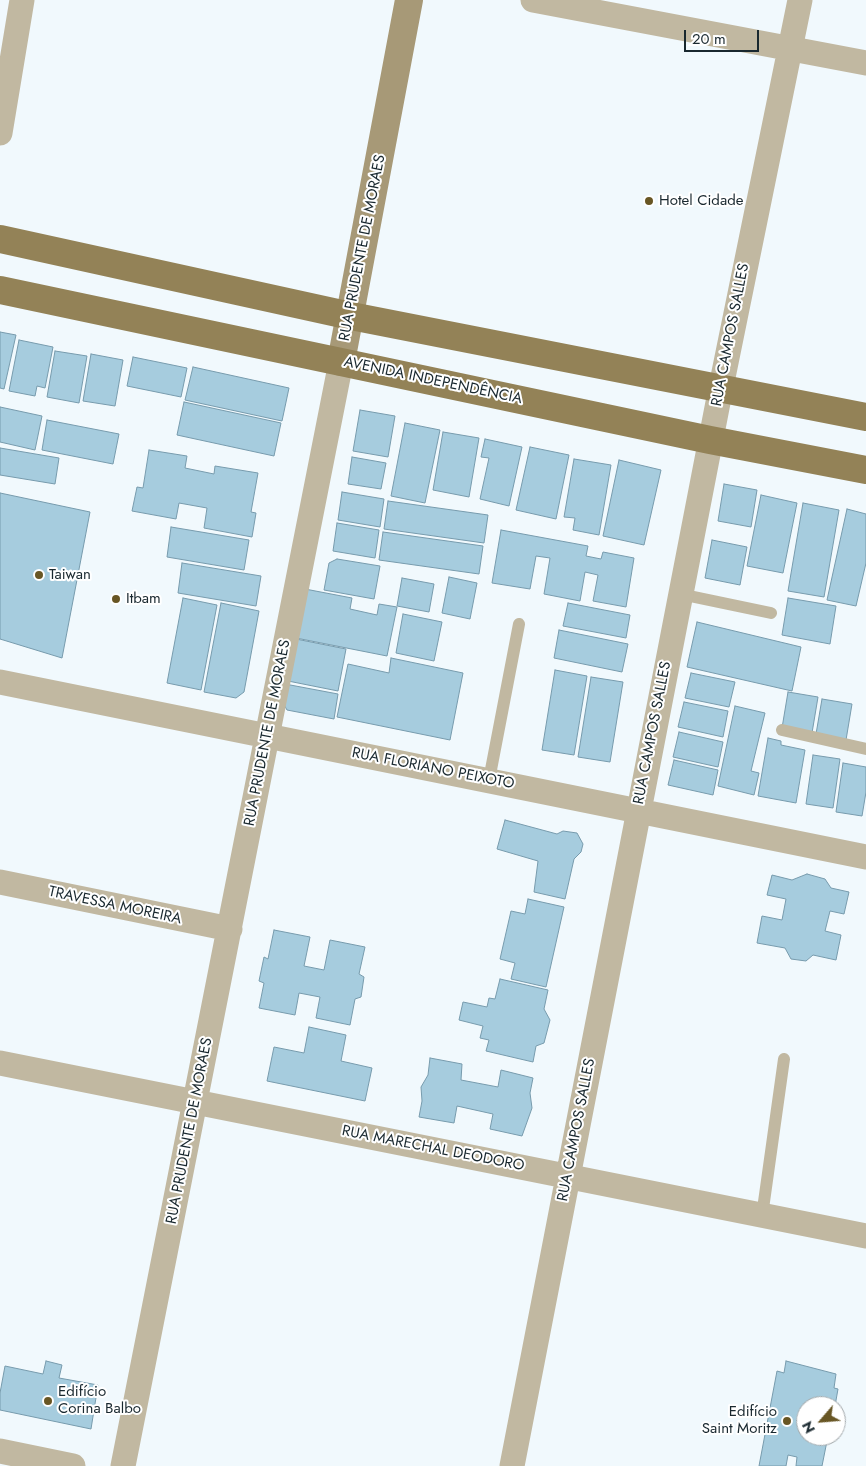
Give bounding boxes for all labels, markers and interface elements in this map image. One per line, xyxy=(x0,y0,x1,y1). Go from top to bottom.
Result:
scale bar xyxy=(686,20,761,52)
text: 20 m xyxy=(692,28,726,50)
street label: RUA PRUDENTE DE MORAES xyxy=(336,153,390,343)
place label: Hotel Cidade xyxy=(659,192,743,210)
marker: Hotel Cidade xyxy=(643,195,655,207)
street label: RUA CAMPOS SALLES xyxy=(708,262,754,408)
street label: AVENIDA INDEPENDÊNCIA xyxy=(342,353,524,409)
place label: Taiwan xyxy=(49,566,91,584)
marker: Taiwan xyxy=(33,569,45,581)
place label: Itbam xyxy=(126,590,161,608)
marker: Itbam xyxy=(110,593,122,605)
street label: RUA PRUDENTE DE MORAES xyxy=(241,638,295,828)
street label: RUA CAMPOS SALLES xyxy=(630,660,676,806)
street label: RUA FLORIANO PEIXOTO xyxy=(350,744,516,794)
street label: TRAVESSA MOREIRA xyxy=(47,883,183,929)
street label: RUA PRUDENTE DE MORAES xyxy=(163,1036,217,1226)
street label: RUA CAMPOS SALLES xyxy=(554,1057,600,1203)
street label: RUA MARECHAL DEODORO xyxy=(340,1122,526,1176)
place label: Edifício Corina Balbo xyxy=(58,1383,141,1418)
marker: Edifício Corina Balbo xyxy=(42,1395,54,1407)
north arrow xyxy=(796,1396,846,1446)
place label: Edifício Saint Moritz xyxy=(702,1403,777,1438)
marker: Edifício Saint Moritz xyxy=(781,1415,793,1427)
text: N xyxy=(797,1418,820,1437)

